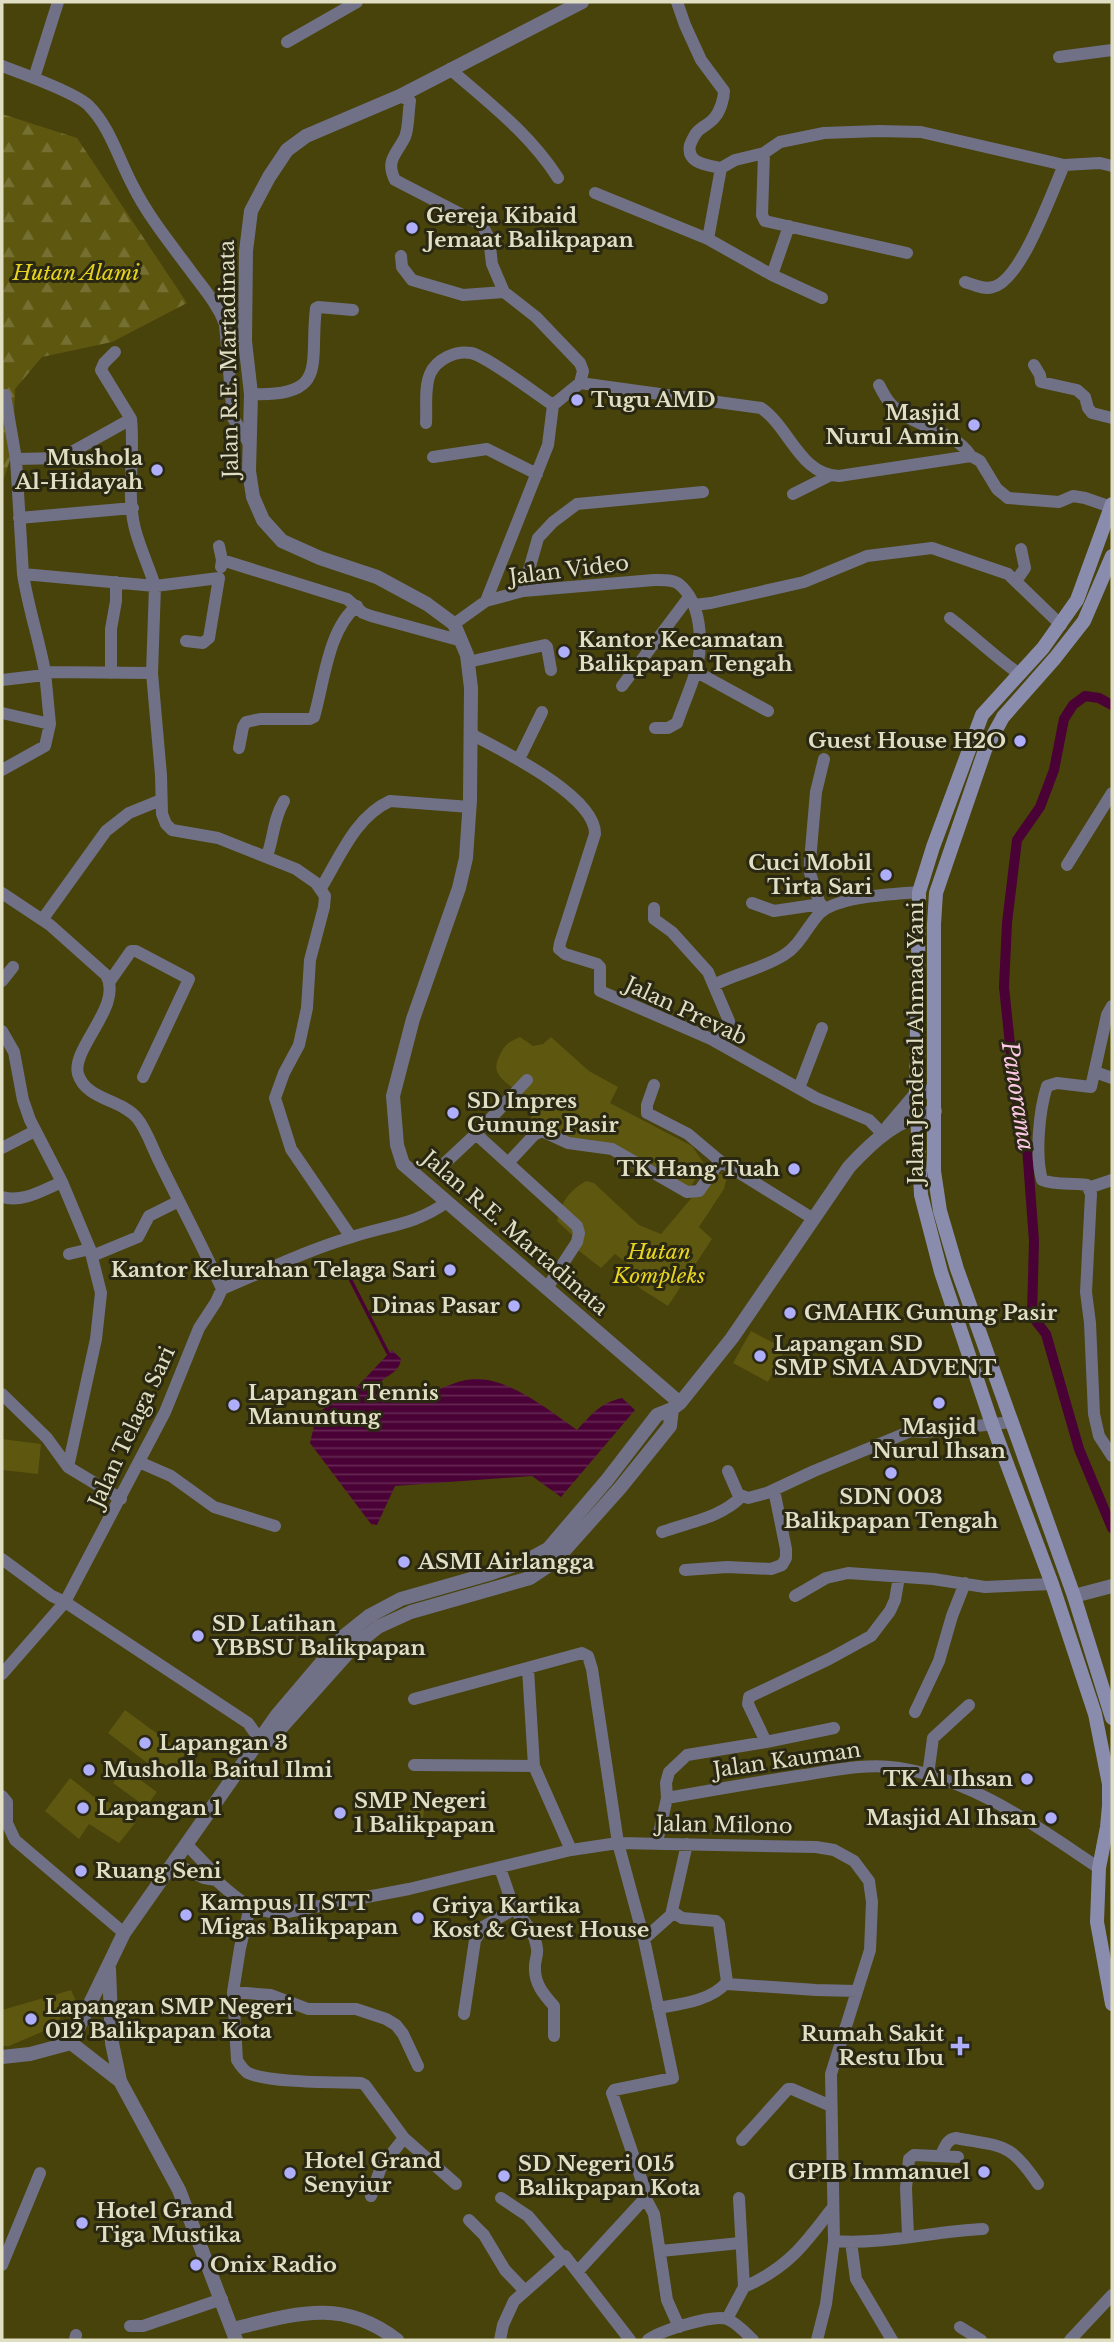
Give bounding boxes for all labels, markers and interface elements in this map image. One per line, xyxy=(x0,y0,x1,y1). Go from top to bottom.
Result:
place label: Gereja Kibaid Jemaat Balikpapan xyxy=(422,203,634,253)
marker: Gereja Kibaid Jemaat Balikpapan xyxy=(404,220,420,236)
street label: Jalan R.E. Martadinata xyxy=(214,239,244,481)
park label: Hutan Alami xyxy=(11,260,140,286)
place label: Tugu AMD xyxy=(591,387,715,413)
marker: Tugu AMD xyxy=(569,392,585,408)
place label: Masjid Nurul Amin xyxy=(825,400,960,450)
marker: Masjid Nurul Amin xyxy=(966,417,982,433)
place label: Mushola Al-Hidayah xyxy=(14,445,143,495)
marker: Mushola Al-Hidayah xyxy=(149,462,165,478)
street label: Jalan Video xyxy=(505,550,630,591)
place label: Kantor Kecamatan Balikpapan Tengah xyxy=(578,627,792,677)
marker: Kantor Kecamatan Balikpapan Tengah xyxy=(556,644,572,660)
place label: Guest House H2O xyxy=(808,728,1006,754)
marker: Guest House H2O xyxy=(1012,733,1028,749)
place label: Cuci Mobil Tirta Sari xyxy=(748,850,873,900)
marker: Cuci Mobil Tirta Sari xyxy=(878,867,894,883)
street label: Jalan Jenderal Ahmad Yani xyxy=(903,901,929,1188)
street label: Jalan Prevab xyxy=(618,970,751,1051)
water label: Panorama xyxy=(995,1038,1040,1153)
place label: SD Inpres Gunung Pasir xyxy=(467,1088,619,1138)
marker: SD Inpres Gunung Pasir xyxy=(445,1105,461,1121)
street label: Jalan R.E. Martadinata xyxy=(414,1143,614,1321)
place label: TK Hang Tuah xyxy=(617,1156,780,1182)
marker: TK Hang Tuah xyxy=(786,1161,802,1177)
park label: Hutan Kompleks xyxy=(612,1239,705,1289)
place label: Kantor Kelurahan Telaga Sari xyxy=(111,1257,436,1283)
marker: Kantor Kelurahan Telaga Sari xyxy=(442,1262,458,1278)
place label: Dinas Pasar xyxy=(371,1293,501,1319)
marker: Dinas Pasar xyxy=(506,1298,522,1314)
place label: GMAHK Gunung Pasir xyxy=(804,1300,1058,1326)
marker: GMAHK Gunung Pasir xyxy=(782,1305,798,1321)
place label: Lapangan SD SMP SMA ADVENT xyxy=(774,1331,997,1381)
street label: Jalan Telaga Sari xyxy=(82,1342,181,1515)
marker: Lapangan SD SMP SMA ADVENT xyxy=(752,1348,768,1364)
place label: Lapangan Tennis Manuntung xyxy=(248,1380,439,1430)
marker: Masjid Nurul Ihsan xyxy=(931,1395,947,1411)
marker: Lapangan Tennis Manuntung xyxy=(226,1397,242,1413)
place label: Masjid Nurul Ihsan xyxy=(872,1414,1006,1464)
marker: SDN 003 Balikpapan Tengah xyxy=(883,1465,899,1481)
place label: SDN 003 Balikpapan Tengah xyxy=(784,1484,998,1534)
place label: ASMI Airlangga xyxy=(417,1549,594,1575)
marker: ASMI Airlangga xyxy=(396,1554,412,1570)
place label: SD Latihan YBBSU Balikpapan xyxy=(211,1611,426,1661)
marker: SD Latihan YBBSU Balikpapan xyxy=(190,1628,206,1644)
place label: Lapangan 3 xyxy=(159,1730,288,1756)
marker: Lapangan 3 xyxy=(137,1735,153,1751)
street label: Jalan Kauman xyxy=(709,1737,863,1784)
place label: Musholla Baitul Ilmi xyxy=(103,1757,333,1783)
marker: Musholla Baitul Ilmi xyxy=(81,1762,97,1778)
place label: TK Al Ihsan xyxy=(883,1766,1013,1792)
marker: TK Al Ihsan xyxy=(1019,1771,1035,1787)
place label: SMP Negeri 1 Balikpapan xyxy=(354,1788,495,1838)
place label: Lapangan 1 xyxy=(97,1795,222,1821)
marker: Lapangan 1 xyxy=(75,1800,91,1816)
marker: SMP Negeri 1 Balikpapan xyxy=(332,1805,348,1821)
place label: Masjid Al Ihsan xyxy=(866,1805,1037,1831)
marker: Masjid Al Ihsan xyxy=(1043,1810,1059,1826)
street label: Jalan Milono xyxy=(652,1811,793,1839)
place label: Ruang Seni xyxy=(95,1858,222,1884)
marker: Ruang Seni xyxy=(73,1863,89,1879)
place label: Kampus II STT Migas Balikpapan xyxy=(200,1890,398,1940)
place label: Griya Kartika Kost & Guest House xyxy=(432,1893,649,1943)
marker: Kampus II STT Migas Balikpapan xyxy=(178,1907,194,1923)
marker: Griya Kartika Kost & Guest House xyxy=(410,1910,426,1926)
place label: Lapangan SMP Negeri 012 Balikpapan Kota xyxy=(45,1994,293,2044)
marker: Lapangan SMP Negeri 012 Balikpapan Kota xyxy=(23,2011,39,2027)
place label: Rumah Sakit Restu Ibu xyxy=(801,2021,944,2071)
marker: Rumah Sakit Restu Ibu xyxy=(950,2036,970,2056)
place label: Hotel Grand Senyiur xyxy=(304,2148,442,2198)
place label: SD Negeri 015 Balikpapan Kota xyxy=(518,2151,701,2201)
place label: GPIB Immanuel xyxy=(788,2159,971,2185)
marker: GPIB Immanuel xyxy=(976,2164,992,2180)
marker: Hotel Grand Senyiur xyxy=(282,2165,298,2181)
marker: SD Negeri 015 Balikpapan Kota xyxy=(496,2168,512,2184)
place label: Hotel Grand Tiga Mustika xyxy=(96,2198,241,2248)
marker: Hotel Grand Tiga Mustika xyxy=(74,2215,90,2231)
place label: Onix Radio xyxy=(210,2252,337,2278)
marker: Onix Radio xyxy=(188,2257,204,2273)

